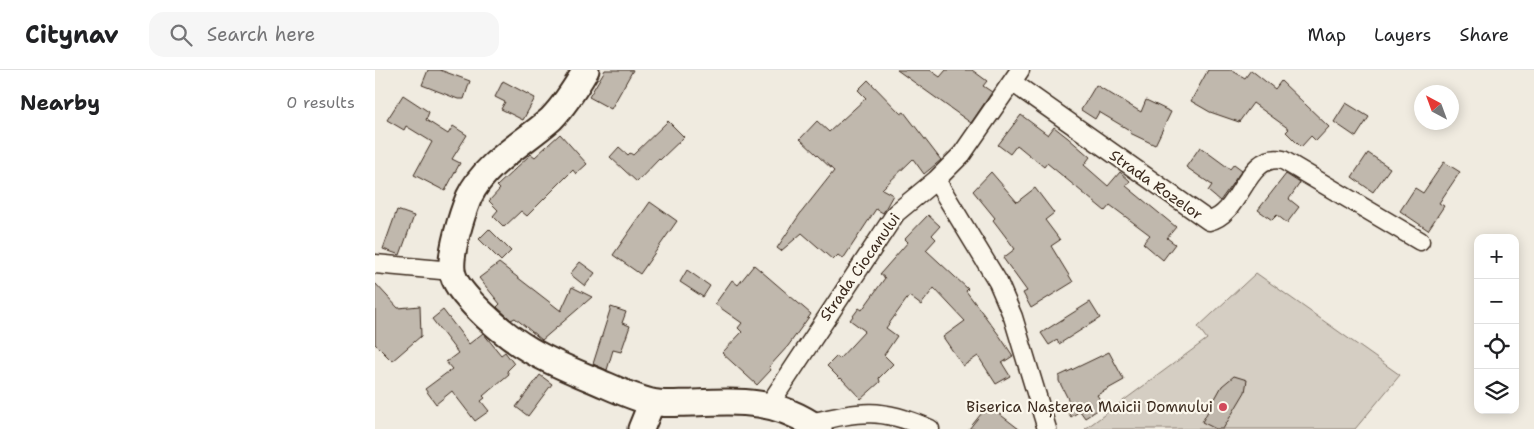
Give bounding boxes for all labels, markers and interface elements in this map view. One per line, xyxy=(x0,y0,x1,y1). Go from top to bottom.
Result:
search box xyxy=(149,12,499,57)
text: Citynav xyxy=(25,19,119,51)
icon: search xyxy=(167,21,195,49)
text: Search here xyxy=(207,22,315,47)
text: Map xyxy=(1308,23,1346,47)
text: Layers xyxy=(1374,23,1431,47)
text: Share xyxy=(1459,23,1509,47)
north arrow xyxy=(1414,85,1459,130)
text: Nearby xyxy=(20,89,100,117)
text: 0 results xyxy=(286,92,355,113)
street label: Strada Rozelor xyxy=(1105,145,1207,225)
street label: Strada Ciocanului xyxy=(815,209,905,325)
map controls xyxy=(1474,234,1519,414)
button: + xyxy=(1474,234,1519,279)
button: − xyxy=(1474,279,1519,324)
button: locate xyxy=(1474,324,1519,369)
button: layers xyxy=(1474,369,1519,414)
place label: Biserica Nașterea Maicii Domnului xyxy=(966,397,1213,418)
marker: Biserica Nașterea Maicii Domnului xyxy=(1217,401,1229,413)

